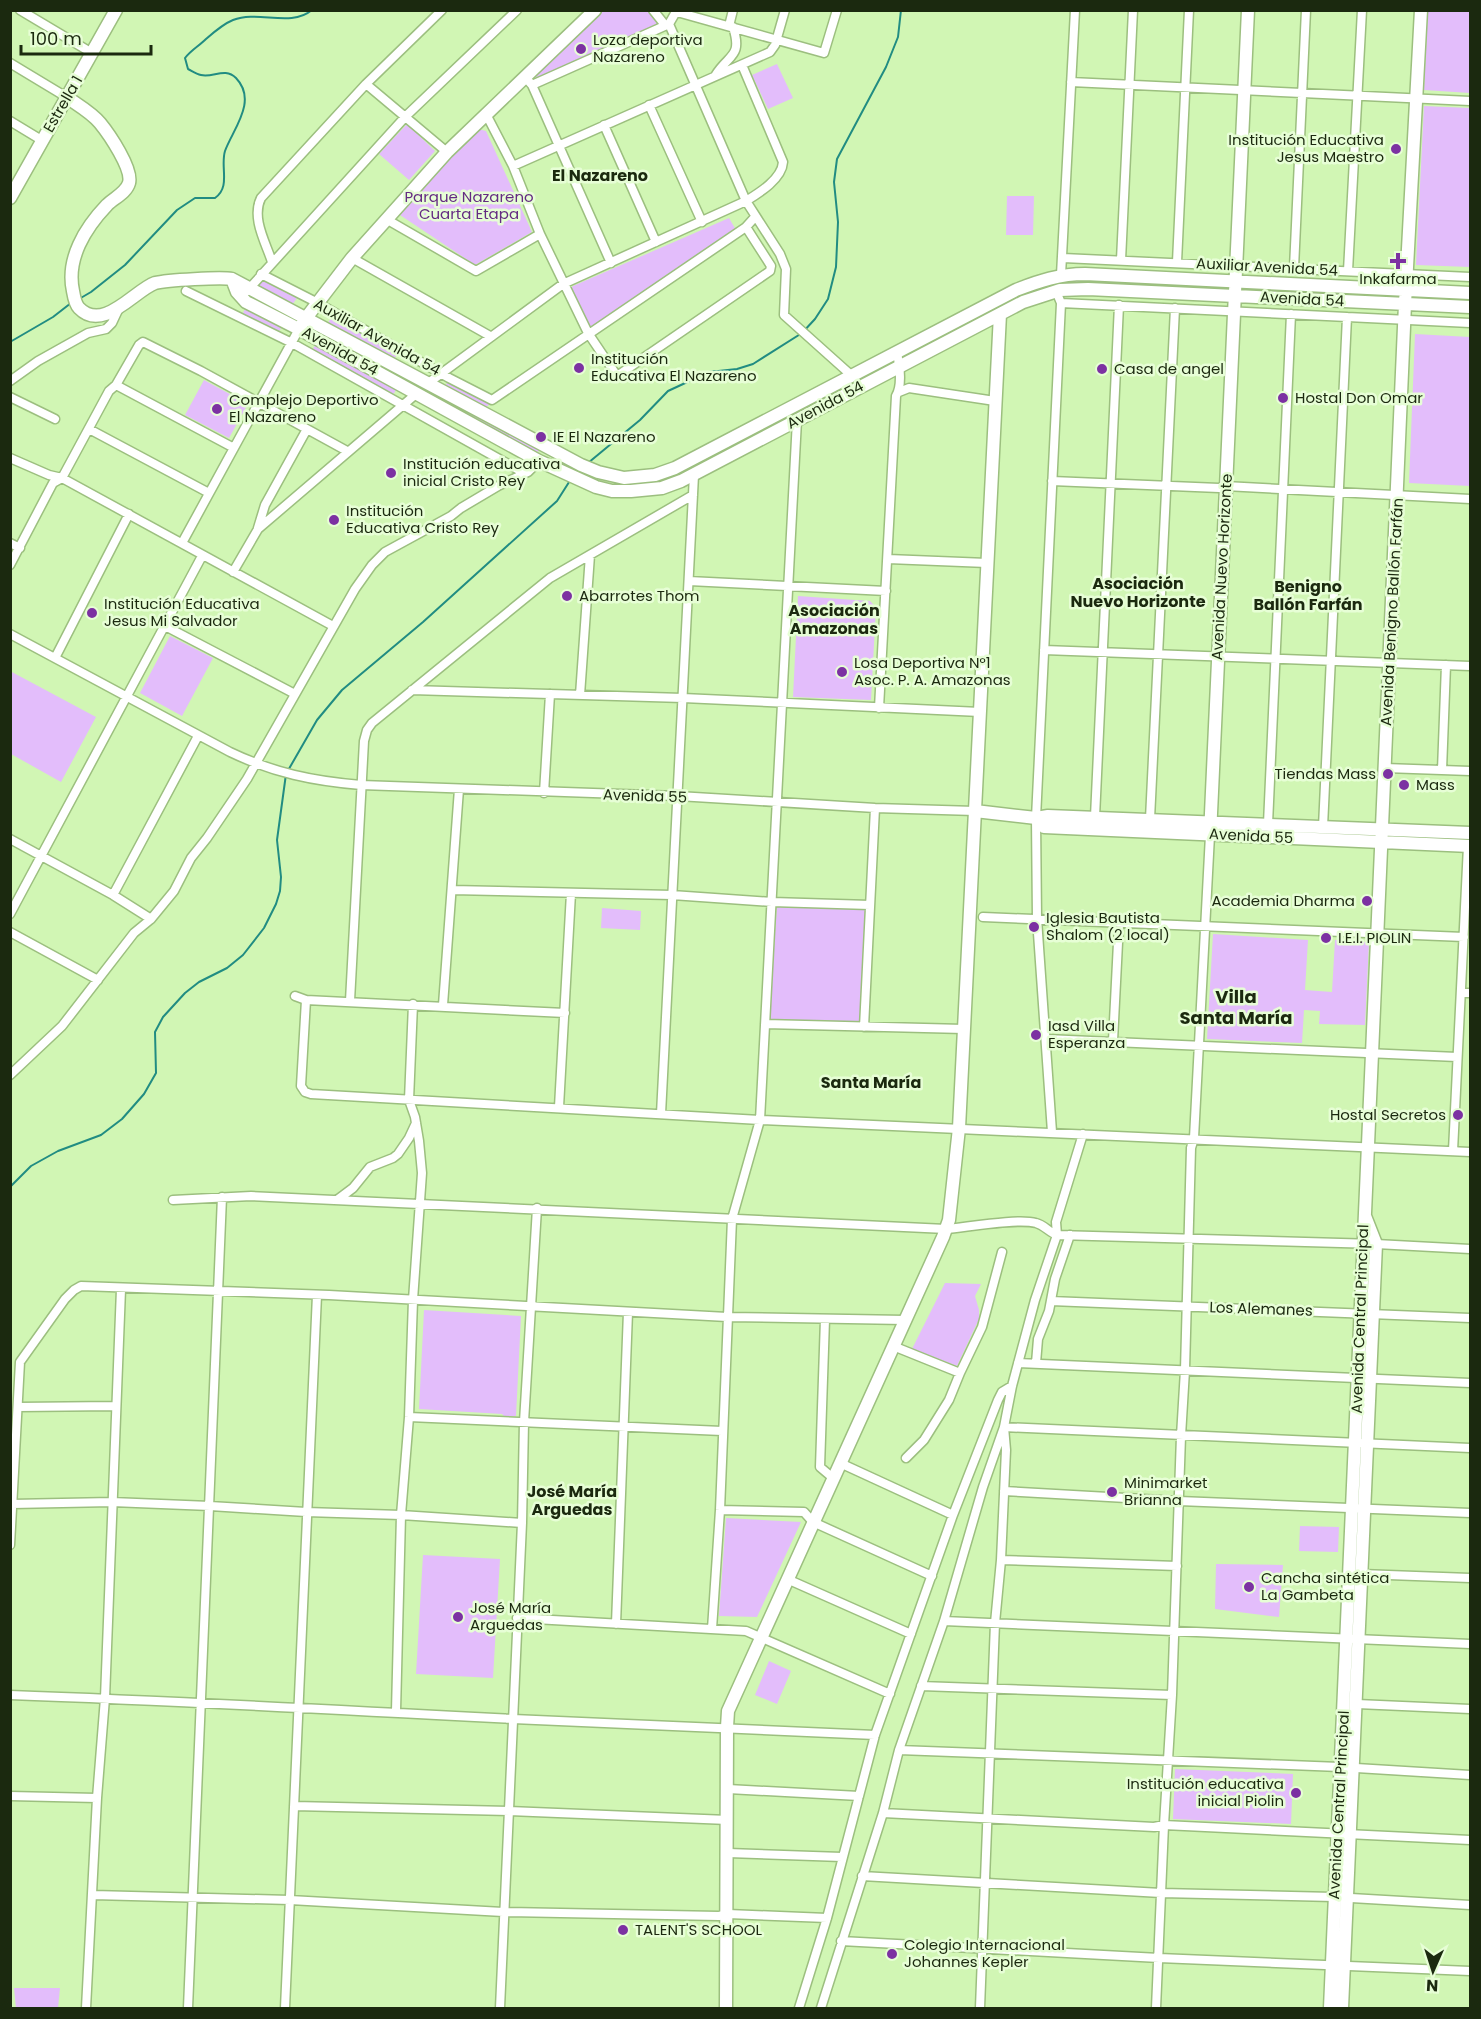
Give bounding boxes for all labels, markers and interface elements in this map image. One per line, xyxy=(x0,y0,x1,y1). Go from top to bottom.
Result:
scale bar xyxy=(21,18,152,56)
text: 100 m xyxy=(30,26,82,51)
place label: Loza deportiva Nazareno xyxy=(593,29,703,67)
marker: Loza deportiva Nazareno xyxy=(574,42,588,56)
street label: Estrella 1 xyxy=(38,72,87,136)
place label: Institución Educativa Jesus Maestro xyxy=(1228,129,1384,167)
marker: Institución Educativa Jesus Maestro xyxy=(1389,142,1403,156)
district label: El Nazareno xyxy=(552,164,648,187)
park label: Parque Nazareno Cuarta Etapa xyxy=(404,186,534,224)
street label: Auxiliar Avenida 54 xyxy=(1196,252,1338,281)
marker: Inkafarma xyxy=(1391,254,1405,268)
place label: Inkafarma xyxy=(1359,268,1437,289)
street label: Avenida 54 xyxy=(1259,286,1345,311)
street label: Auxiliar Avenida 54 xyxy=(311,295,443,379)
street label: Avenida 54 xyxy=(299,323,381,379)
place label: Institución Educativa El Nazareno xyxy=(591,348,757,386)
place label: Casa de angel xyxy=(1114,358,1224,379)
marker: Institución Educativa El Nazareno xyxy=(572,361,586,375)
marker: Casa de angel xyxy=(1095,362,1109,376)
street label: Avenida 54 xyxy=(783,376,867,434)
place label: Hostal Don Omar xyxy=(1295,387,1423,408)
place label: Complejo Deportivo El Nazareno xyxy=(229,389,379,427)
marker: Hostal Don Omar xyxy=(1276,391,1290,405)
marker: Complejo Deportivo El Nazareno xyxy=(210,402,224,416)
place label: IE El Nazareno xyxy=(553,426,656,447)
marker: IE El Nazareno xyxy=(534,430,548,444)
place label: Institución educativa inicial Cristo Rey xyxy=(403,453,560,491)
marker: Institución educativa inicial Cristo Rey xyxy=(384,466,398,480)
street label: Avenida Nuevo Horizonte xyxy=(1206,473,1237,661)
street label: Avenida Benigno Ballón Farfán xyxy=(1375,497,1408,727)
place label: Institución Educativa Cristo Rey xyxy=(346,500,500,538)
marker: Institución Educativa Cristo Rey xyxy=(327,513,341,527)
district label: Asociación Nuevo Horizonte xyxy=(1071,572,1206,613)
district label: Benigno Ballón Farfán xyxy=(1253,575,1363,616)
place label: Abarrotes Thom xyxy=(579,585,700,606)
marker: Abarrotes Thom xyxy=(560,589,574,603)
place label: Institución Educativa Jesus Mi Salvador xyxy=(104,593,260,631)
district label: Asociación Amazonas xyxy=(788,599,880,640)
marker: Institución Educativa Jesus Mi Salvador xyxy=(85,606,99,620)
place label: Losa Deportiva N°1 Asoc. P. A. Amazonas xyxy=(854,652,1011,690)
marker: Losa Deportiva N°1 Asoc. P. A. Amazonas xyxy=(835,665,849,679)
place label: Tiendas Mass xyxy=(1274,763,1376,784)
marker: Tiendas Mass xyxy=(1381,767,1395,781)
place label: Mass xyxy=(1416,774,1455,795)
marker: Mass xyxy=(1397,778,1411,792)
street label: Avenida 55 xyxy=(603,784,687,807)
street label: Avenida 55 xyxy=(1208,823,1294,848)
place label: Academia Dharma xyxy=(1211,890,1355,911)
marker: Academia Dharma xyxy=(1360,894,1374,908)
place label: Iglesia Bautista Shalom (2 local) xyxy=(1046,907,1170,945)
marker: Iglesia Bautista Shalom (2 local) xyxy=(1027,920,1041,934)
place label: I.E.I. PIOLIN xyxy=(1338,927,1411,948)
marker: I.E.I. PIOLIN xyxy=(1319,931,1333,945)
district label: Villa Santa María xyxy=(1179,984,1293,1030)
place label: Iasd Villa Esperanza xyxy=(1048,1015,1125,1053)
marker: Iasd Villa Esperanza xyxy=(1029,1028,1043,1042)
district label: Santa María xyxy=(821,1071,921,1094)
place label: Hostal Secretos xyxy=(1330,1104,1446,1125)
marker: Hostal Secretos xyxy=(1451,1108,1465,1122)
street label: Avenida Central Principal xyxy=(1346,1224,1373,1414)
street label: Los Alemanes xyxy=(1209,1296,1313,1321)
place label: Minimarket Brianna xyxy=(1124,1472,1208,1510)
district label: José María Arguedas xyxy=(527,1480,617,1521)
marker: Minimarket Brianna xyxy=(1105,1485,1119,1499)
place label: Cancha sintética La Gambeta xyxy=(1261,1567,1389,1605)
marker: Cancha sintética La Gambeta xyxy=(1242,1580,1256,1594)
place label: José María Arguedas xyxy=(470,1597,551,1635)
marker: José María Arguedas xyxy=(451,1610,465,1624)
street label: Avenida Central Principal xyxy=(1323,1710,1354,1900)
place label: Institución educativa inicial Piolin xyxy=(1127,1773,1284,1811)
marker: Institución educativa inicial Piolin xyxy=(1289,1786,1303,1800)
place label: TALENT'S SCHOOL xyxy=(635,1919,763,1940)
marker: TALENT'S SCHOOL xyxy=(616,1923,630,1937)
place label: Colegio Internacional Johannes Kepler xyxy=(904,1934,1065,1972)
north arrow xyxy=(1403,1941,1463,2001)
marker: Colegio Internacional Johannes Kepler xyxy=(885,1947,899,1961)
text: N xyxy=(1426,1974,1439,1997)

